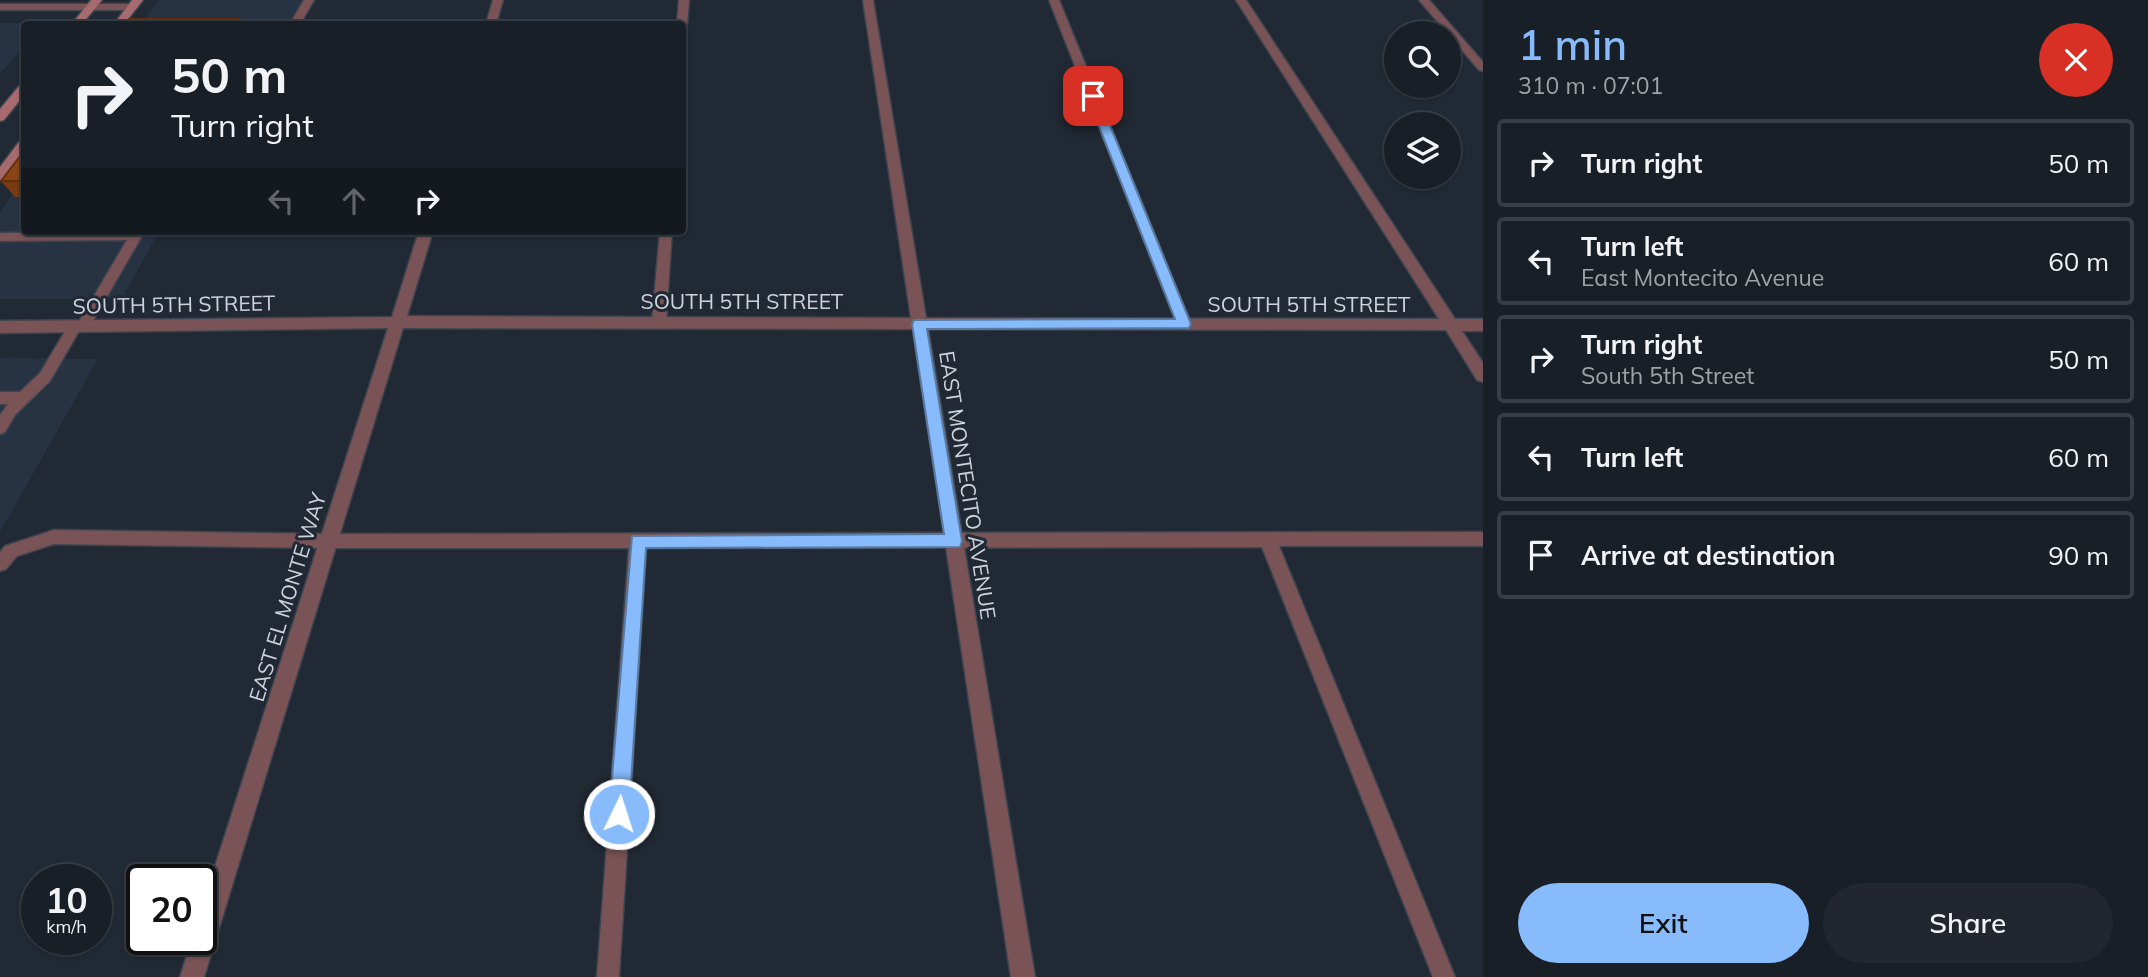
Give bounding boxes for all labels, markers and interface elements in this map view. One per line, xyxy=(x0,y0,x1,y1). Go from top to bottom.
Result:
text: 1 min xyxy=(1518,18,1627,71)
map controls xyxy=(1384,21,1461,189)
button: search xyxy=(1384,21,1461,98)
button: close xyxy=(2039,23,2113,97)
text: 50 m xyxy=(171,44,287,105)
icon: right xyxy=(56,49,147,140)
pin xyxy=(1063,66,1123,126)
text: 310 m · 07:01 xyxy=(1518,71,1663,100)
icon: arrive xyxy=(1074,77,1112,115)
text: Turn right xyxy=(171,105,314,145)
button: layers xyxy=(1384,112,1461,189)
icon: right xyxy=(1522,144,1560,182)
text: Turn right xyxy=(1581,147,1702,180)
text: 50 m xyxy=(2048,147,2109,180)
icon: left xyxy=(262,182,300,220)
icon: ahead xyxy=(335,182,373,220)
icon: right xyxy=(408,182,446,220)
text: Turn left xyxy=(1581,230,1683,263)
icon: left xyxy=(1522,242,1560,280)
text: 60 m xyxy=(2048,245,2109,278)
text: East Montecito Avenue xyxy=(1581,263,1824,292)
street label: SOUTH 5TH STREET xyxy=(641,288,844,314)
street label: SOUTH 5TH STREET xyxy=(72,289,276,319)
street label: SOUTH 5TH STREET xyxy=(1208,291,1411,317)
text: Turn right xyxy=(1581,328,1702,361)
icon: right xyxy=(1522,340,1560,378)
text: 50 m xyxy=(2048,343,2109,376)
street label: EAST MONTECITO AVENUE xyxy=(934,349,1002,621)
text: South 5th Street xyxy=(1581,361,1754,390)
icon: left xyxy=(1522,438,1560,476)
text: Turn left xyxy=(1581,441,1683,474)
text: 60 m xyxy=(2048,441,2109,474)
street label: EAST EL MONTE WAY xyxy=(243,489,331,705)
icon: arrive xyxy=(1522,536,1560,574)
text: Arrive at destination xyxy=(1581,539,1836,572)
text: 90 m xyxy=(2048,539,2109,572)
position arrow xyxy=(582,777,656,851)
speed limit sign: 20 xyxy=(126,864,217,955)
text: 10 xyxy=(45,878,88,922)
button: Exit xyxy=(1518,883,1809,963)
button: Share xyxy=(1823,883,2113,963)
text: km/h xyxy=(46,915,87,938)

